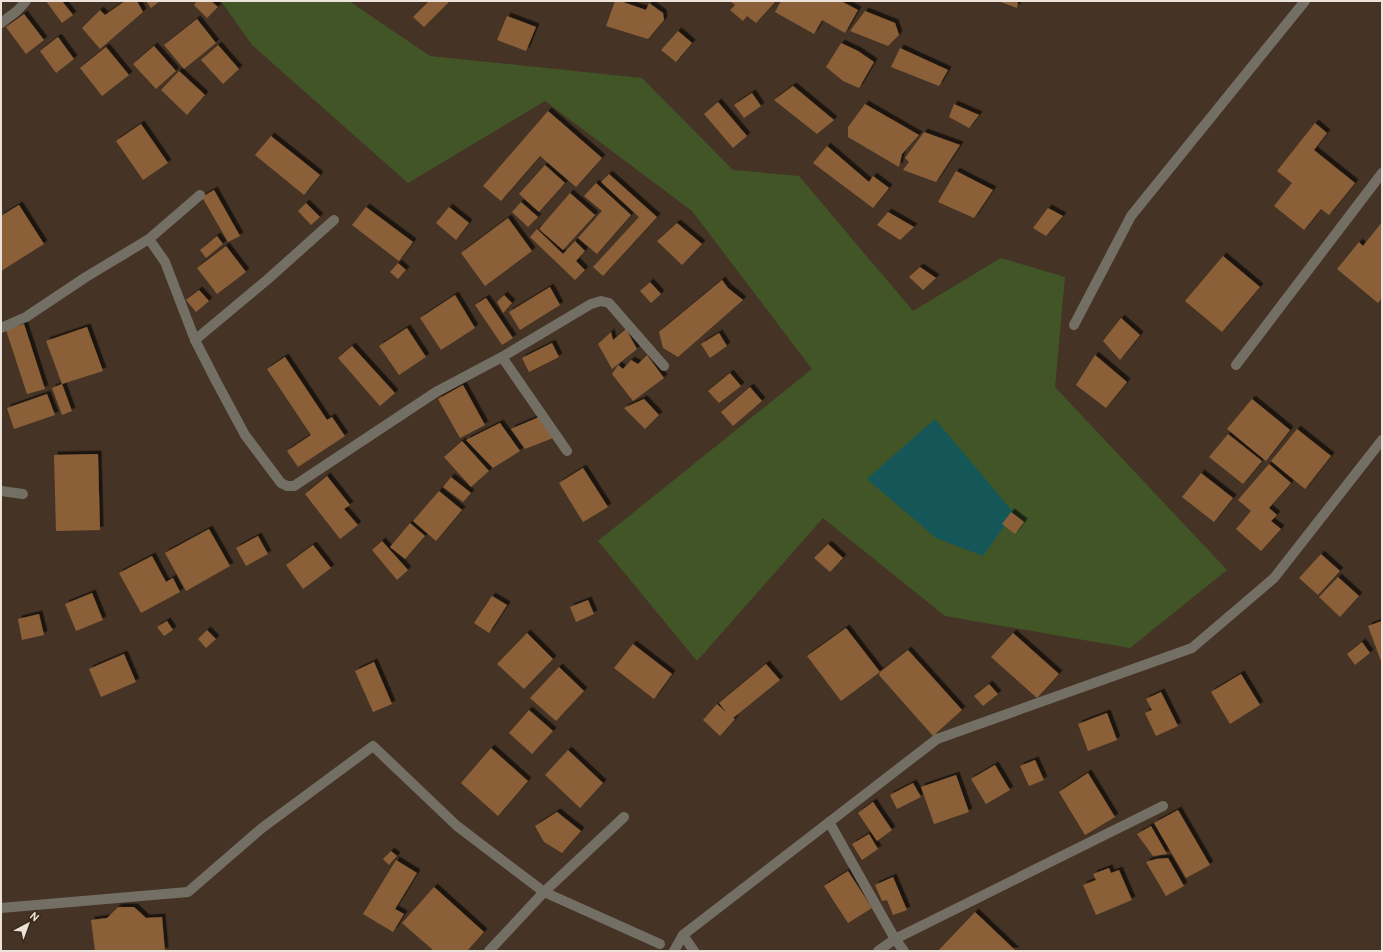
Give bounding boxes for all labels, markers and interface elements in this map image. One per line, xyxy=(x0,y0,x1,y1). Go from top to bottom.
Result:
north arrow xyxy=(8,904,48,944)
text: N xyxy=(26,909,41,925)

